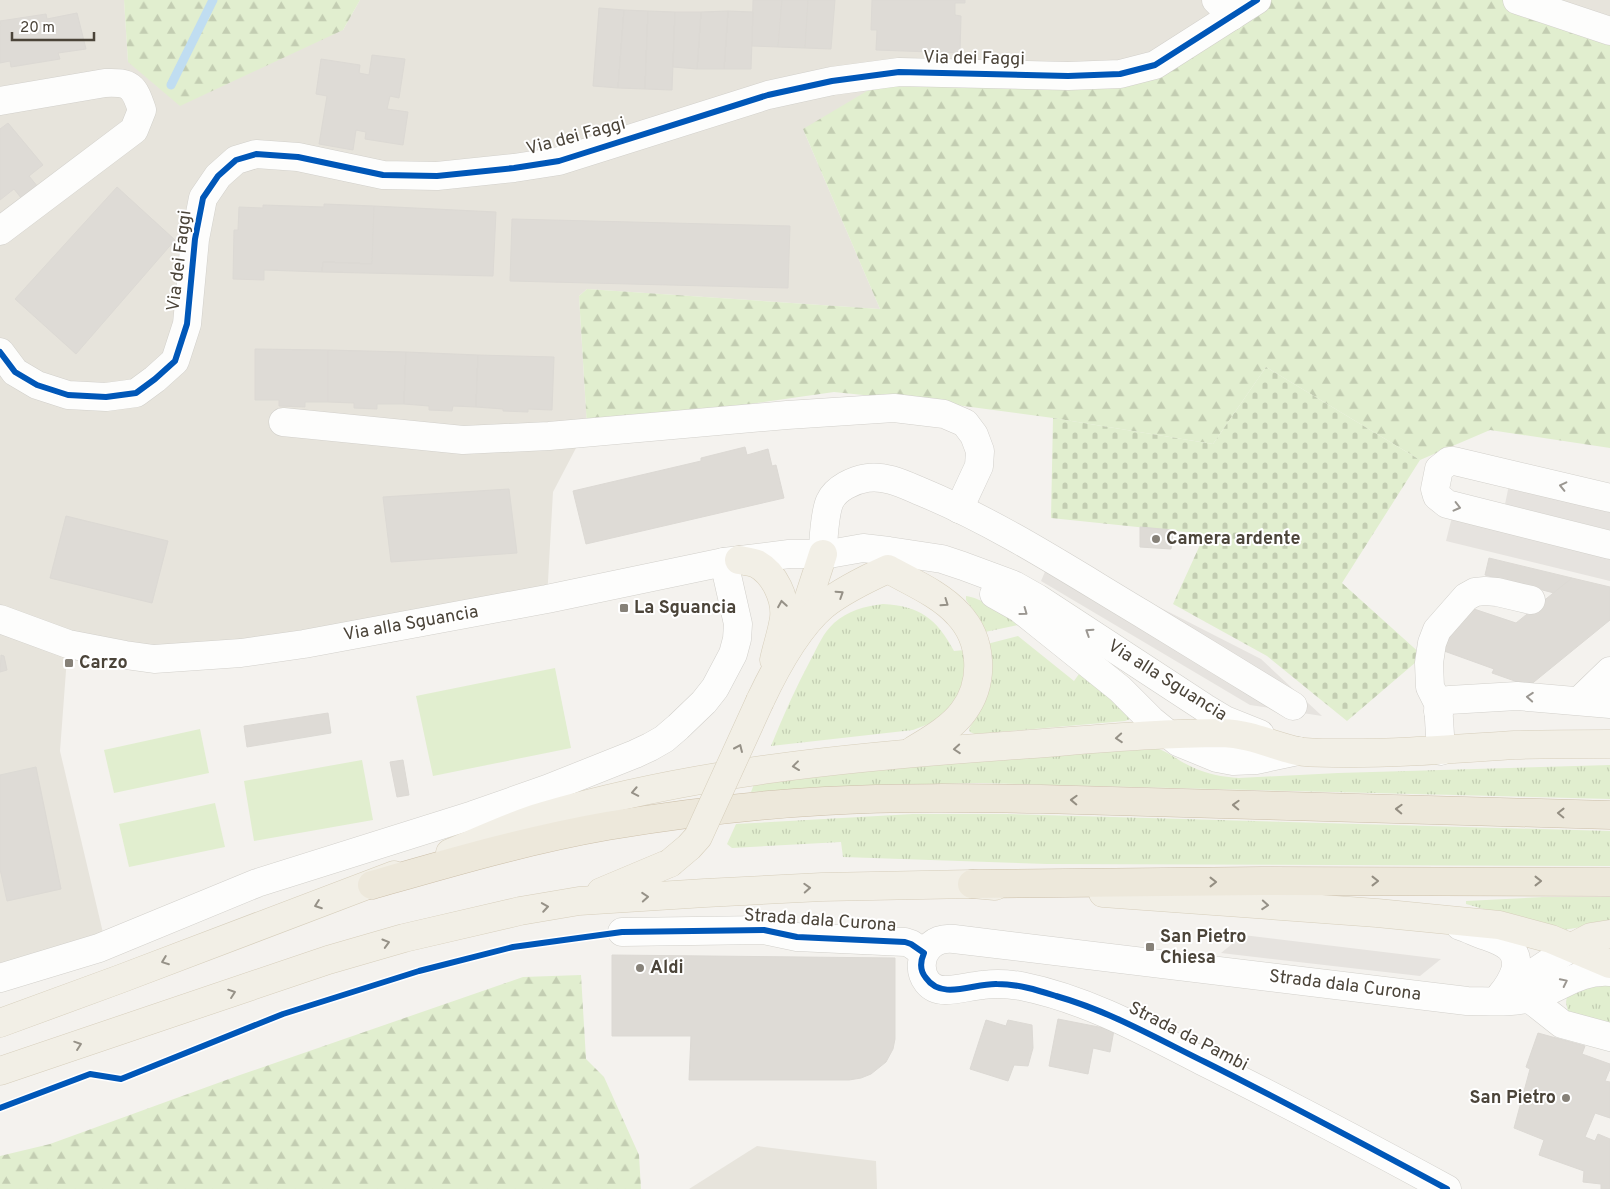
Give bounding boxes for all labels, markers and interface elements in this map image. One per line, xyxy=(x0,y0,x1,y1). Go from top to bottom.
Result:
scale bar xyxy=(12,10,95,42)
text: 20 m xyxy=(20,19,55,38)
street label: Via dei Faggi xyxy=(923,47,1025,71)
street label: Via dei Faggi xyxy=(524,113,628,161)
street label: Via dei Faggi xyxy=(162,209,198,313)
one-way arrow xyxy=(1558,481,1567,492)
one-way arrow xyxy=(1452,501,1460,511)
place label: Camera ardente xyxy=(1166,528,1300,551)
marker: Camera ardente xyxy=(1150,533,1162,545)
one-way arrow xyxy=(835,591,844,601)
place label: La Sguancia xyxy=(634,597,736,620)
one-way arrow xyxy=(939,597,948,606)
one-way arrow xyxy=(778,600,788,608)
street label: Via alla Sguancia xyxy=(342,601,480,647)
marker: La Sguancia xyxy=(618,602,630,614)
one-way arrow xyxy=(1018,606,1028,615)
one-way arrow xyxy=(1085,629,1095,638)
street label: Via alla Sguancia xyxy=(1103,635,1231,727)
place label: Carzo xyxy=(79,652,128,675)
marker: Carzo xyxy=(63,657,75,669)
one-way arrow xyxy=(1526,692,1534,703)
one-way arrow xyxy=(1115,732,1123,743)
one-way arrow xyxy=(732,744,743,753)
one-way arrow xyxy=(953,744,961,755)
one-way arrow xyxy=(791,760,799,771)
one-way arrow xyxy=(631,787,640,797)
one-way arrow xyxy=(1070,795,1078,805)
one-way arrow xyxy=(1232,799,1240,810)
one-way arrow xyxy=(1395,804,1402,814)
one-way arrow xyxy=(1557,808,1565,819)
one-way arrow xyxy=(1372,876,1380,886)
one-way arrow xyxy=(1534,876,1542,886)
one-way arrow xyxy=(1210,877,1217,887)
one-way arrow xyxy=(803,882,811,893)
one-way arrow xyxy=(641,892,649,903)
one-way arrow xyxy=(314,899,322,909)
one-way arrow xyxy=(1261,899,1269,910)
one-way arrow xyxy=(540,902,549,912)
street label: Strada dala Curona xyxy=(743,904,897,938)
place label: San Pietro Chiesa xyxy=(1160,926,1246,970)
one-way arrow xyxy=(382,939,390,949)
marker: San Pietro Chiesa xyxy=(1144,941,1156,953)
one-way arrow xyxy=(162,956,170,966)
place label: Aldi xyxy=(650,957,684,980)
marker: Aldi xyxy=(634,962,646,974)
street label: Strada dala Curona xyxy=(1268,965,1422,1007)
one-way arrow xyxy=(1559,978,1568,988)
one-way arrow xyxy=(227,989,236,999)
street label: Strada da Pambi xyxy=(1124,997,1252,1077)
one-way arrow xyxy=(73,1041,82,1051)
place label: San Pietro xyxy=(1470,1087,1556,1110)
marker: San Pietro xyxy=(1560,1092,1572,1104)

